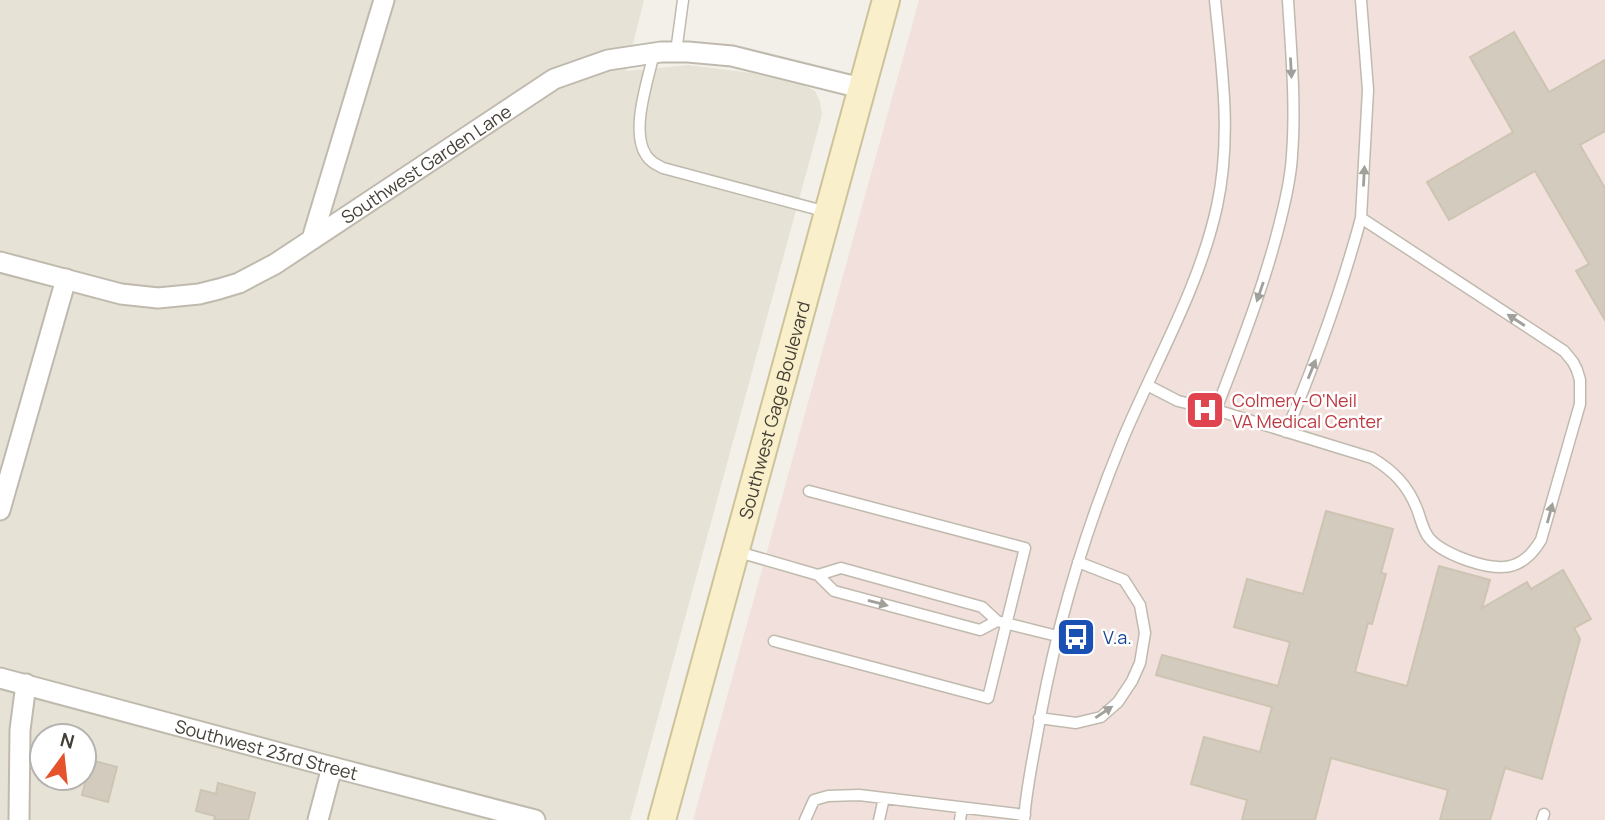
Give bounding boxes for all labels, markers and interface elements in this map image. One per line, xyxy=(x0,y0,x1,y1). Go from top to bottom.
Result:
one-way arrow xyxy=(1286,57,1297,79)
street label: Southwest Garden Lane xyxy=(336,99,516,229)
one-way arrow xyxy=(1359,165,1370,187)
one-way arrow xyxy=(1254,281,1265,302)
street label: Southwest Gage Boulevard xyxy=(733,299,815,521)
one-way arrow xyxy=(1507,313,1526,326)
one-way arrow xyxy=(1307,358,1318,379)
place label: Colmery-O'Neil VA Medical Center xyxy=(1232,388,1383,433)
hospital icon: Colmery-O'Neil VA Medical Center xyxy=(1184,389,1226,431)
one-way arrow xyxy=(1545,502,1556,524)
one-way arrow xyxy=(868,598,889,608)
bus stop icon: V.a. xyxy=(1055,616,1097,658)
place label: V.a. xyxy=(1103,625,1132,649)
one-way arrow xyxy=(1095,705,1113,719)
street label: Southwest 23rd Street xyxy=(172,713,361,785)
north arrow xyxy=(28,722,98,792)
text: N xyxy=(57,726,77,755)

